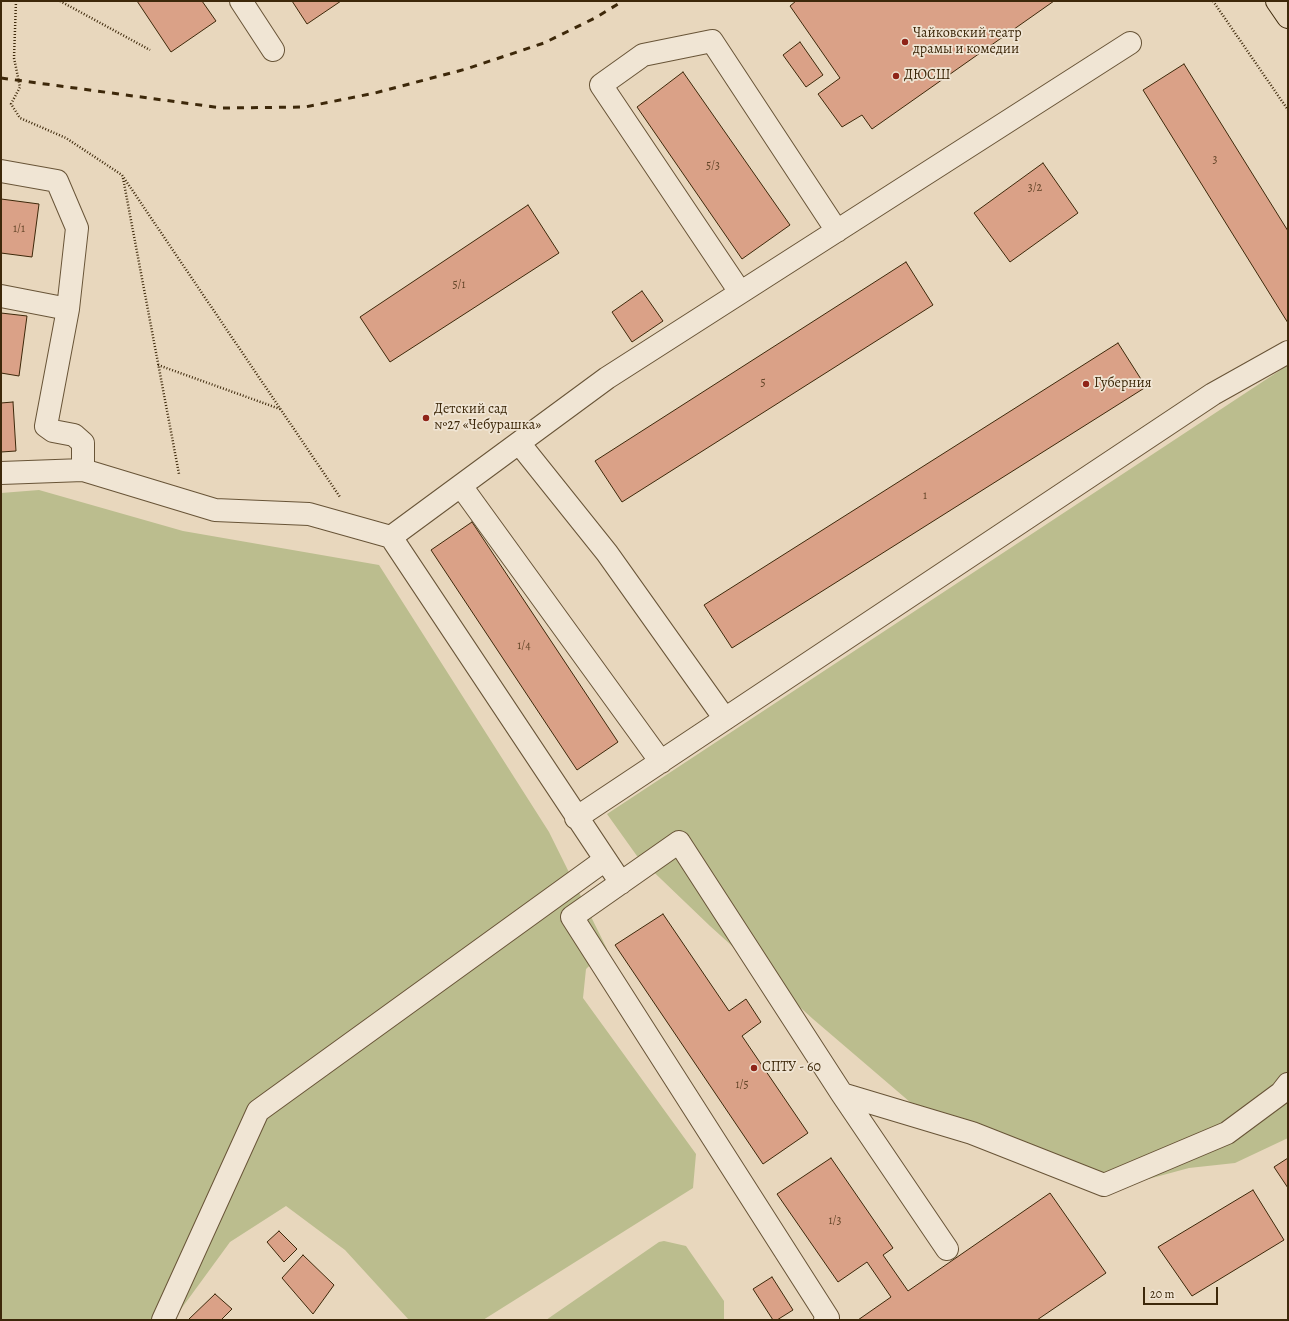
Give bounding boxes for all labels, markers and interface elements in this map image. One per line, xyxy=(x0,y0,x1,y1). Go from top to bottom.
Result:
place label: Чайковский театр драмы и комедии xyxy=(913,26,1022,58)
marker: Чайковский театр драмы и комедии xyxy=(900,37,910,47)
place label: ДЮСШ xyxy=(904,68,951,84)
marker: ДЮСШ xyxy=(891,71,901,81)
house number: 3 xyxy=(1213,153,1217,167)
house number: 5/3 xyxy=(706,159,720,173)
house number: 3/2 xyxy=(1028,181,1042,195)
house number: 1/1 xyxy=(13,222,25,236)
house number: 5/1 xyxy=(452,278,466,292)
house number: 5 xyxy=(760,376,766,390)
place label: Губерния xyxy=(1094,376,1151,392)
marker: Губерния xyxy=(1081,379,1091,389)
place label: Детский сад №27 «Чебурашка» xyxy=(434,402,541,434)
marker: Детский сад №27 «Чебурашка» xyxy=(421,413,431,423)
house number: 1 xyxy=(923,489,927,503)
house number: 1/4 xyxy=(517,639,531,653)
place label: СПТУ - 60 xyxy=(762,1060,821,1076)
marker: СПТУ - 60 xyxy=(749,1063,759,1073)
house number: 1/5 xyxy=(735,1078,749,1092)
house number: 1/3 xyxy=(828,1214,842,1228)
scale bar xyxy=(1145,1279,1220,1305)
text: 20 m xyxy=(1150,1286,1174,1302)

